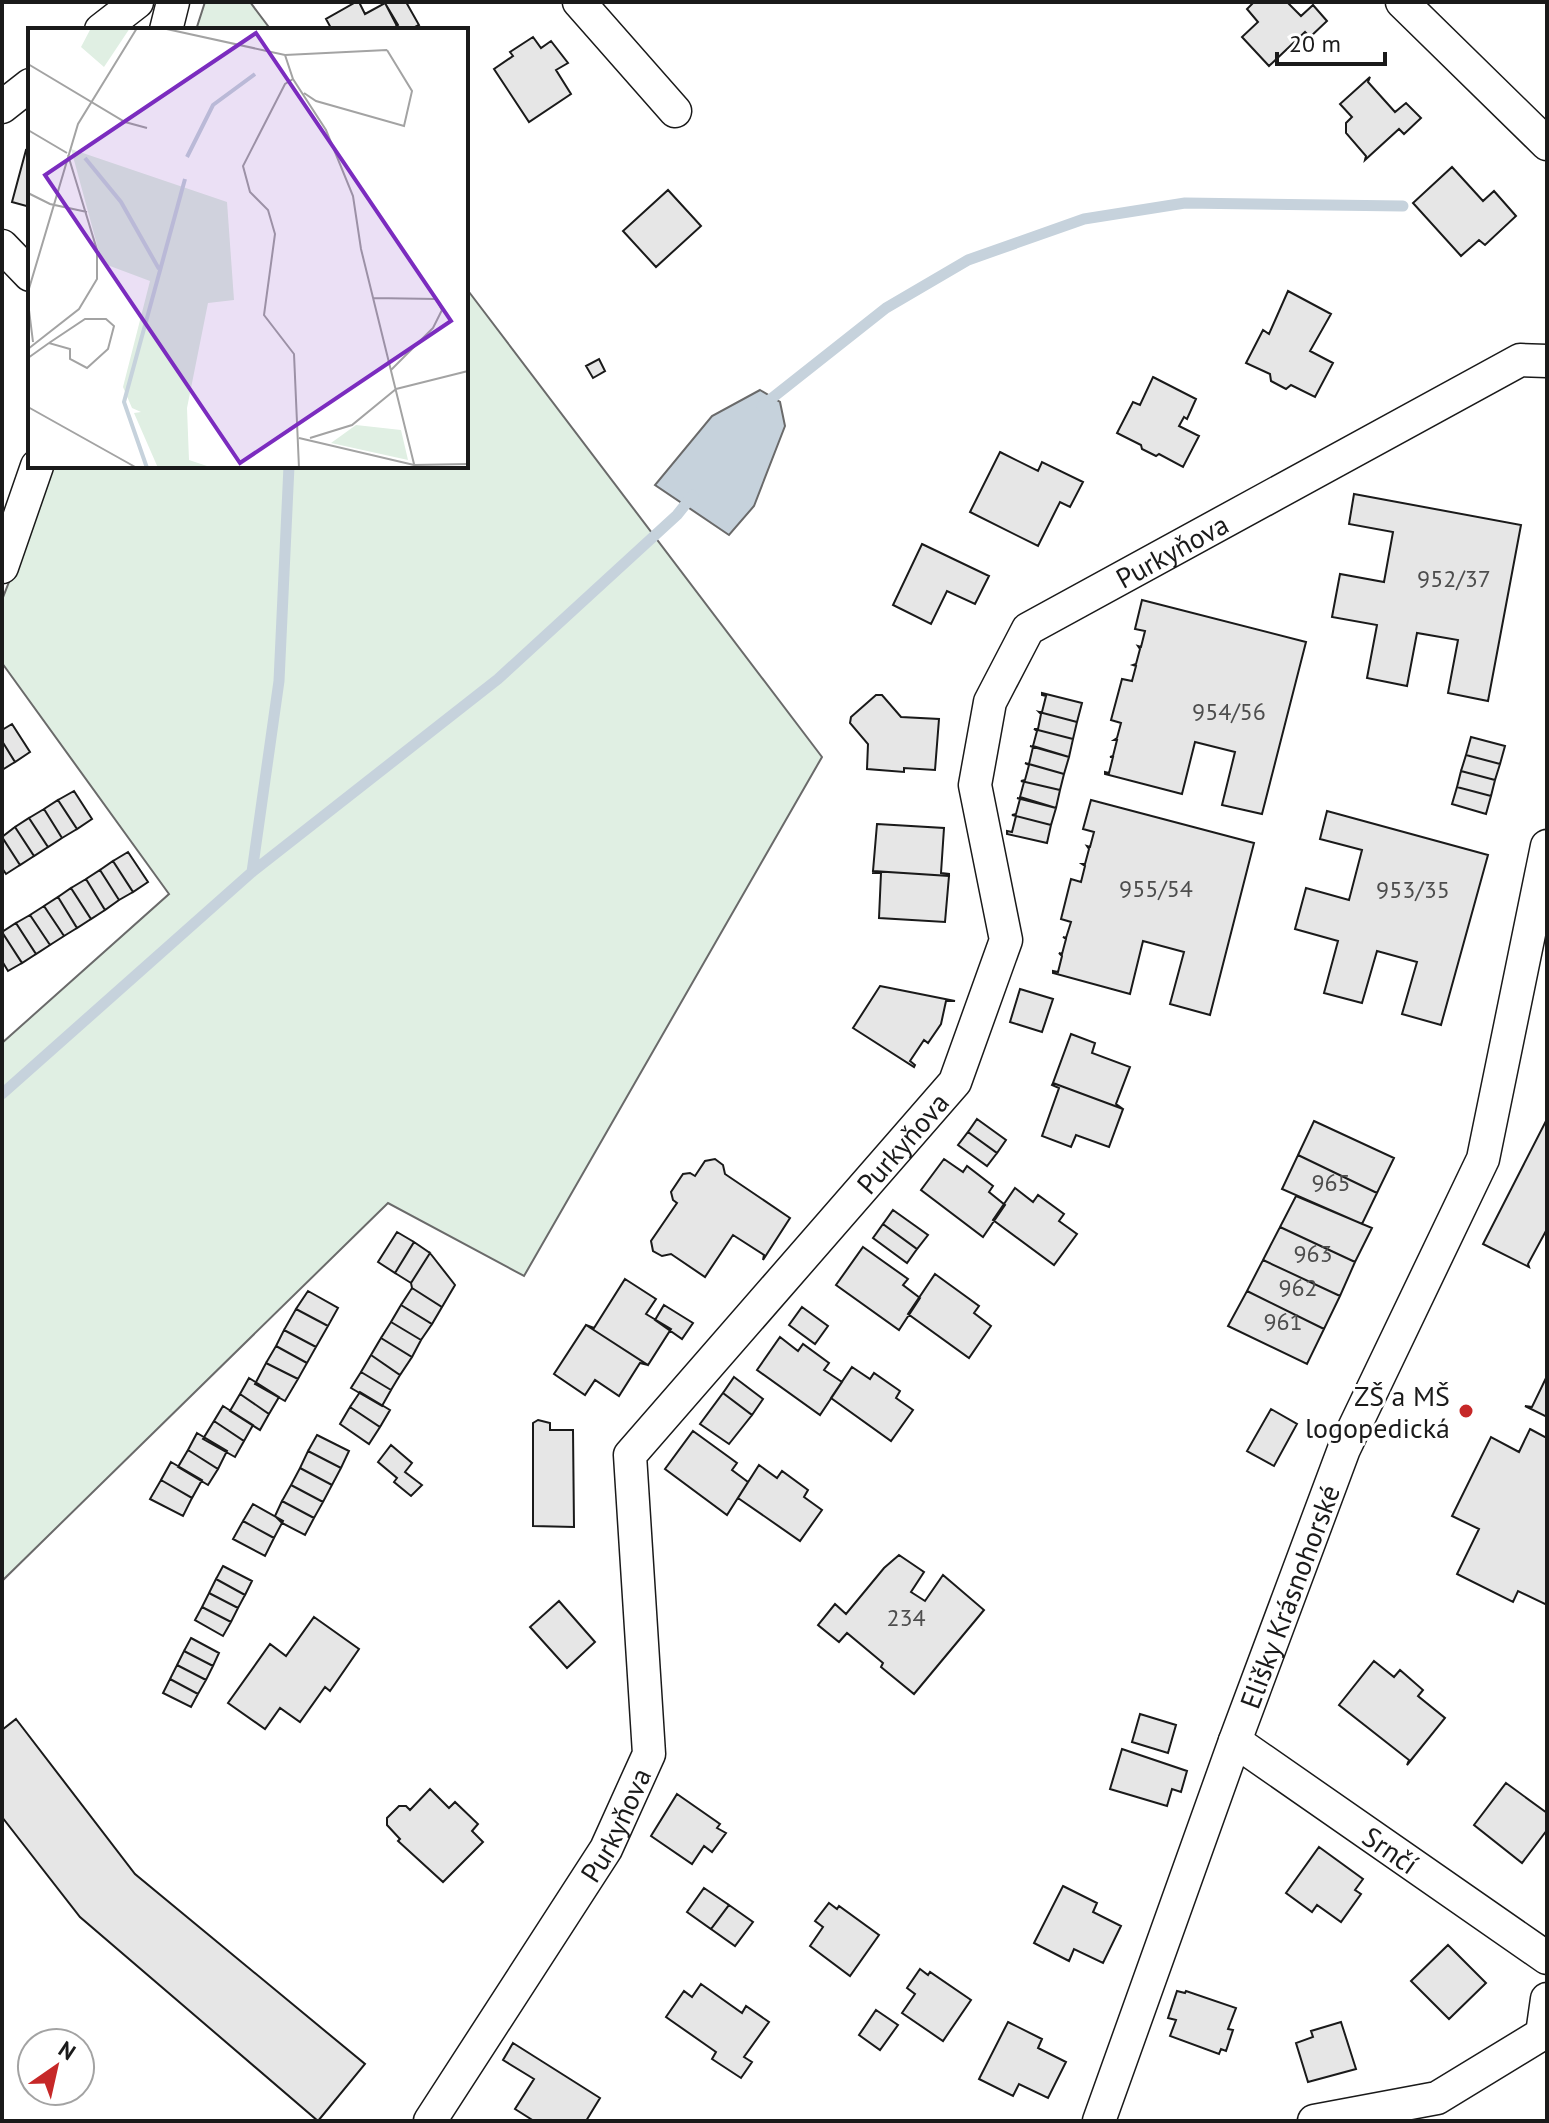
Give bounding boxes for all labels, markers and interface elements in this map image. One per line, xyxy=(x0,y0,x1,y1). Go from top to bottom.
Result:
scale bar xyxy=(1277,16,1385,66)
inset map xyxy=(28,28,468,468)
text: 20 m xyxy=(1289,28,1341,59)
street label: Purkyňova xyxy=(1109,505,1235,596)
house number: 952/37 xyxy=(1417,563,1491,594)
house number: 954/56 xyxy=(1192,696,1266,727)
house number: 955/54 xyxy=(1119,873,1193,904)
house number: 953/35 xyxy=(1376,874,1450,905)
street label: Purkyňova xyxy=(848,1084,956,1201)
house number: 965 xyxy=(1311,1167,1351,1198)
house number: 963 xyxy=(1293,1238,1333,1269)
house number: 962 xyxy=(1278,1272,1318,1303)
house number: 961 xyxy=(1263,1306,1303,1337)
place label: ZŠ a MŠ logopedická xyxy=(1305,1377,1450,1446)
marker: ZŠ a MŠ logopedická xyxy=(1457,1402,1475,1420)
street label: Elišky Krásnohorské xyxy=(1230,1479,1348,1713)
house number: 234 xyxy=(886,1602,926,1633)
street label: Purkyňova xyxy=(571,1762,659,1889)
street label: Srnčí xyxy=(1356,1817,1426,1882)
north arrow xyxy=(16,2027,96,2107)
text: N xyxy=(53,2035,81,2066)

